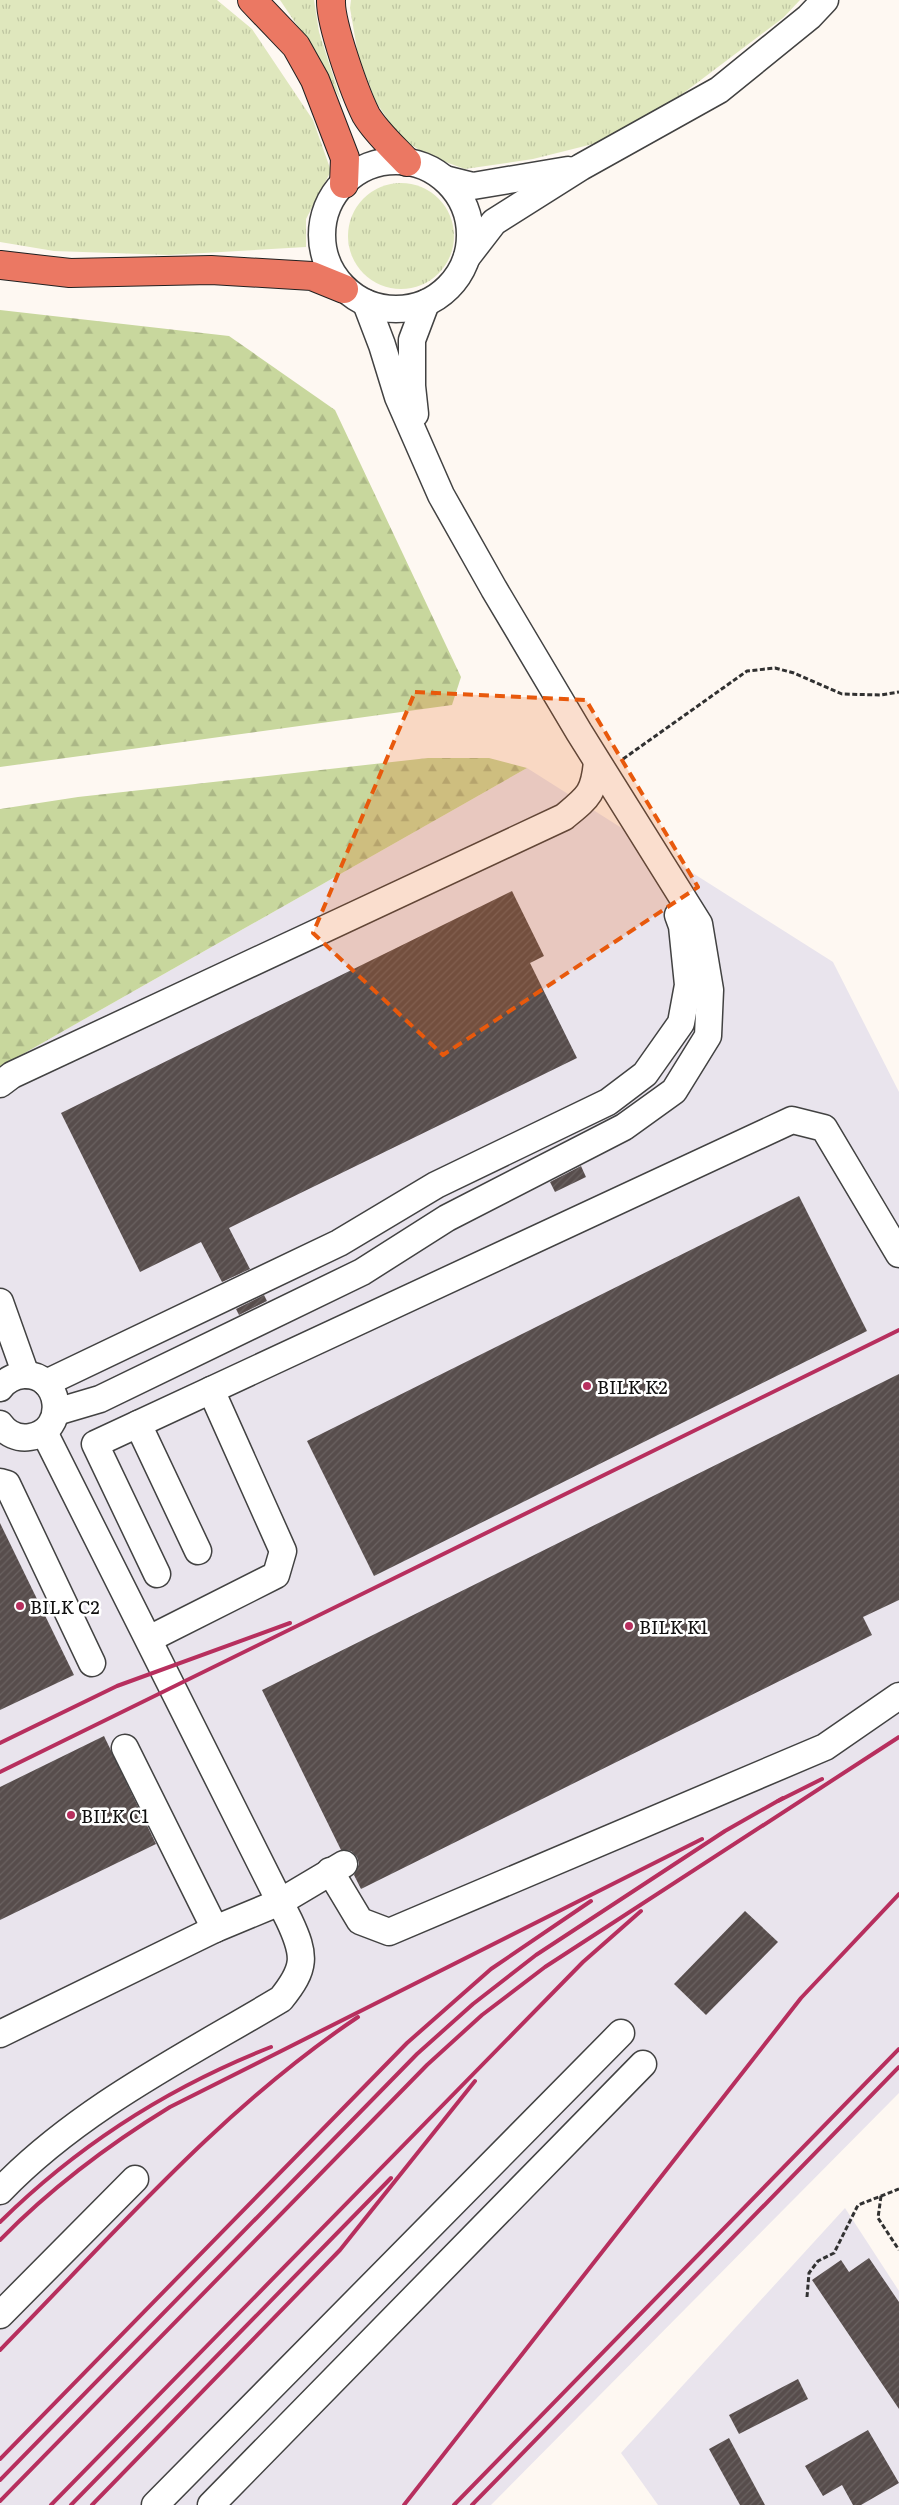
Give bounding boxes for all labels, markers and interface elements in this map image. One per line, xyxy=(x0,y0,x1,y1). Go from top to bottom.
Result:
place label: BILK K2 xyxy=(597,1373,668,1400)
marker: BILK K2 xyxy=(581,1380,593,1392)
place label: BILK C2 xyxy=(30,1593,100,1620)
marker: BILK C2 xyxy=(14,1600,26,1612)
place label: BILK K1 xyxy=(639,1613,708,1640)
marker: BILK K1 xyxy=(623,1620,635,1632)
place label: BILK C1 xyxy=(81,1802,149,1829)
marker: BILK C1 xyxy=(65,1809,77,1821)

